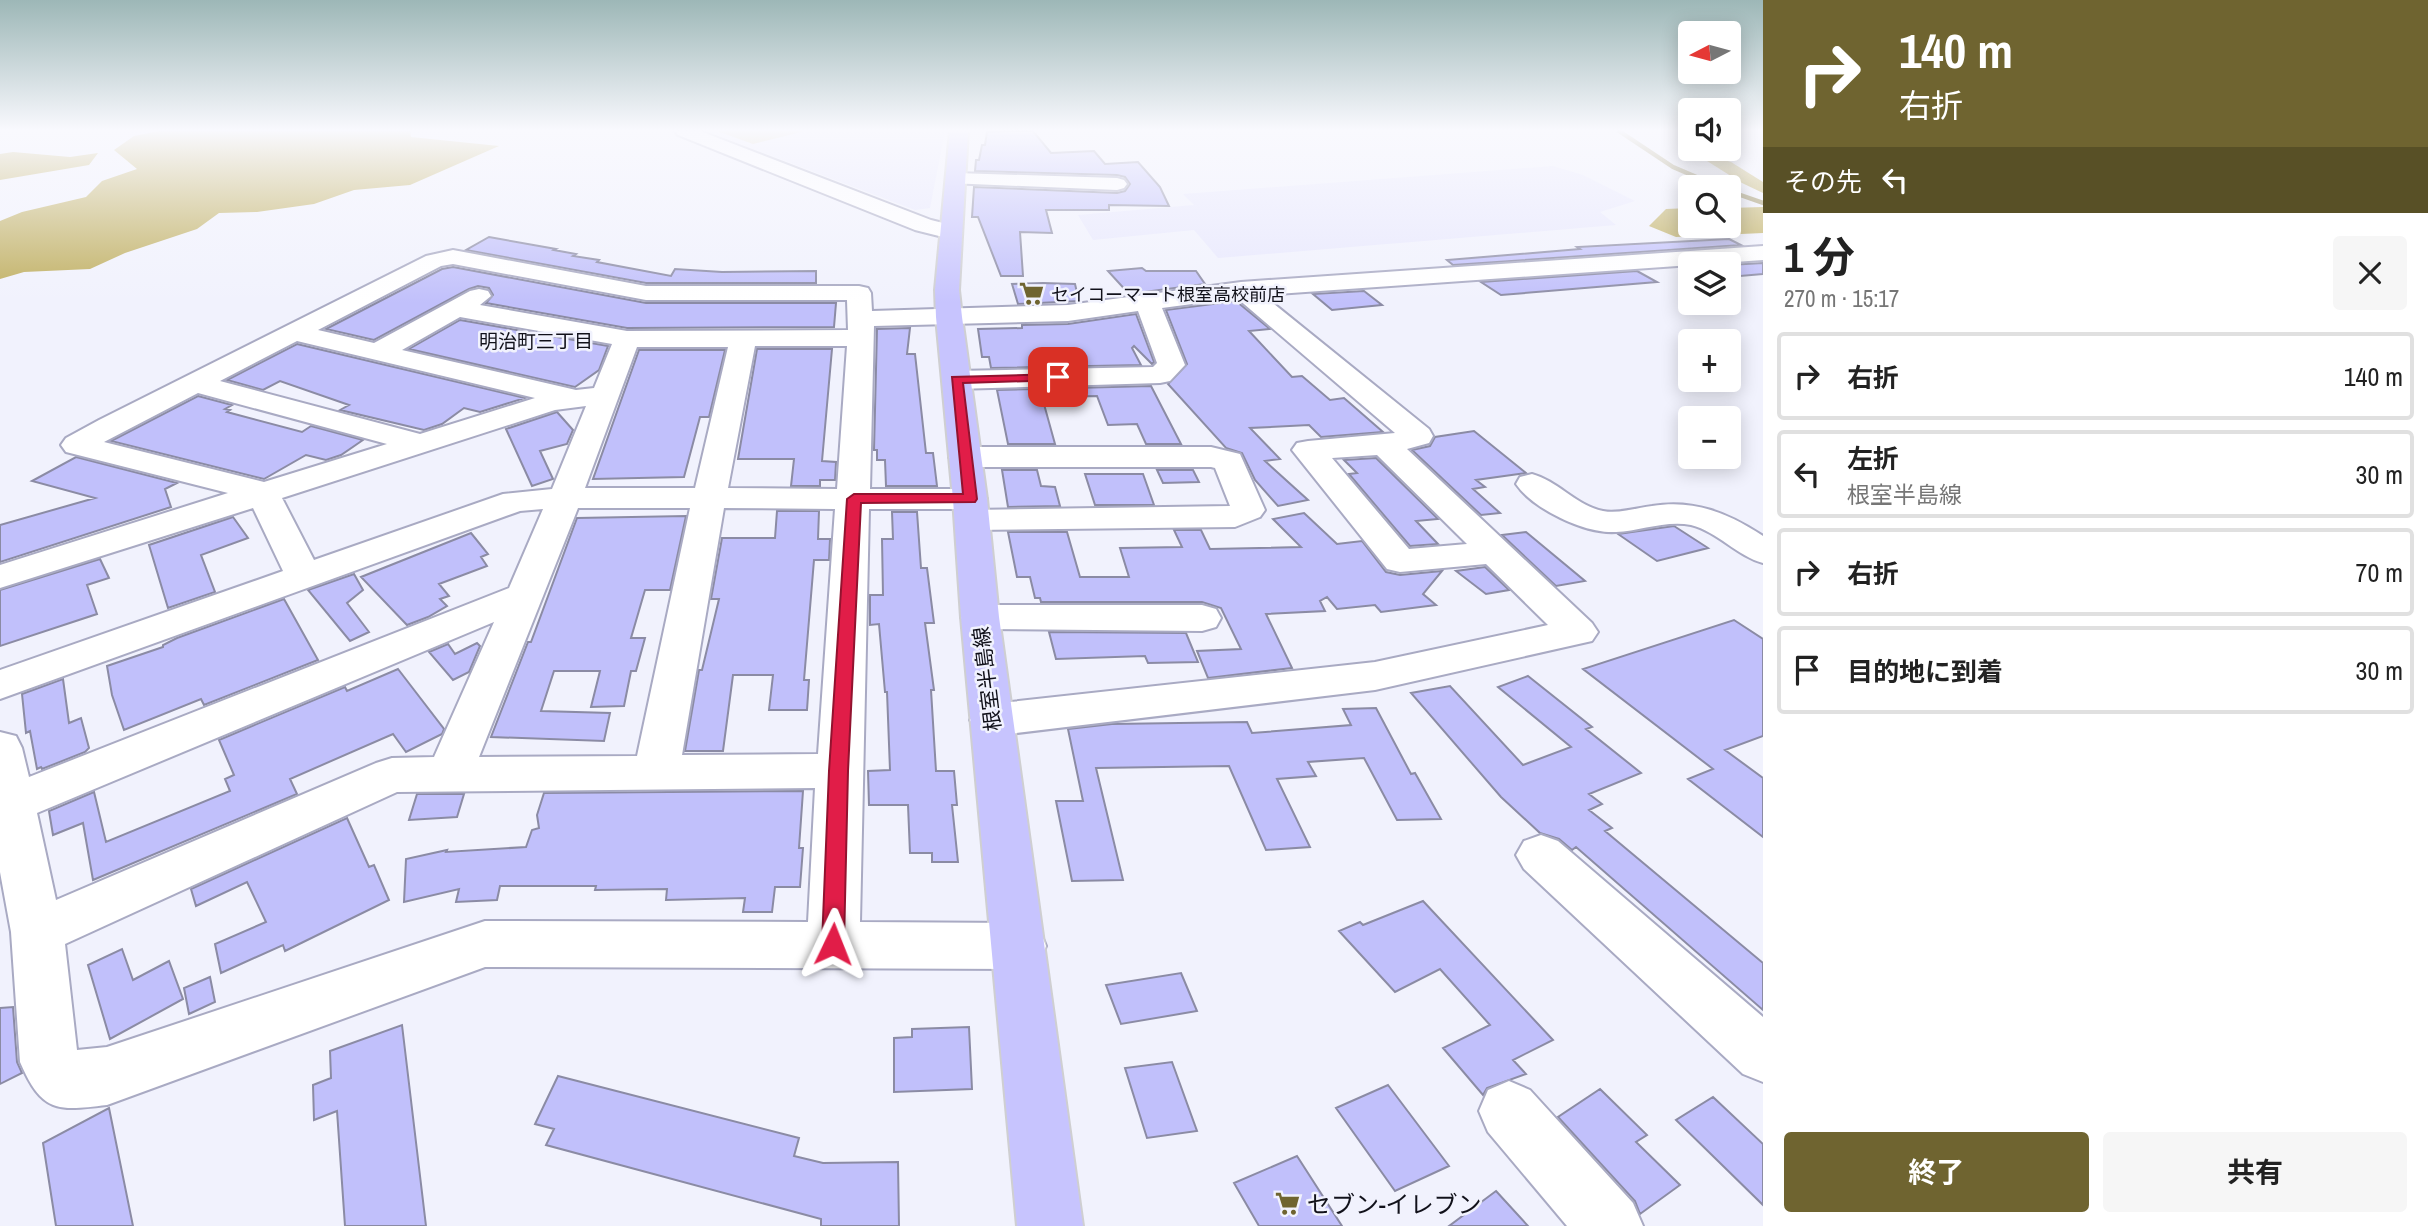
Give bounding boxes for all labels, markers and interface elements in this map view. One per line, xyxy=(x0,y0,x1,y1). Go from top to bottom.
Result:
text: 140 m xyxy=(1899,17,2013,83)
north arrow xyxy=(1678,21,1741,84)
map controls xyxy=(1678,21,1741,469)
icon: right xyxy=(1784,28,1875,119)
text: 右折 xyxy=(1899,84,1963,127)
button: sound xyxy=(1678,98,1741,161)
icon: left xyxy=(1876,161,1914,199)
text: その先 xyxy=(1784,164,1862,199)
button: search xyxy=(1678,175,1741,238)
text: 1 分 xyxy=(1784,229,1855,285)
button: close xyxy=(2333,236,2407,310)
button: layers xyxy=(1678,252,1741,315)
supermarket icon: セイコーマート根室高校前店 xyxy=(1017,280,1045,308)
place label: セイコーマート根室高校前店 xyxy=(1051,282,1285,307)
text: 270 m · 15:17 xyxy=(1784,283,1899,314)
district label: 明治町三丁目 xyxy=(479,328,593,354)
button: + xyxy=(1678,329,1741,392)
pin xyxy=(1028,347,1088,407)
icon: right xyxy=(1788,357,1826,395)
icon: arrive xyxy=(1039,358,1077,396)
text: 140 m xyxy=(2344,359,2403,394)
text: 右折 xyxy=(1847,360,1899,395)
button: − xyxy=(1678,406,1741,469)
text: 左折 xyxy=(1847,441,1899,476)
icon: left xyxy=(1788,455,1826,493)
text: 30 m xyxy=(2356,457,2403,492)
text: 根室半島線 xyxy=(1847,479,1962,510)
icon: right xyxy=(1788,553,1826,591)
text: 70 m xyxy=(2356,555,2403,590)
text: 右折 xyxy=(1847,556,1899,591)
street label: 根室半島線 xyxy=(966,625,1008,733)
icon: arrive xyxy=(1788,651,1826,689)
text: 30 m xyxy=(2356,653,2403,688)
text: 目的地に到着 xyxy=(1847,654,2003,689)
position arrow xyxy=(796,907,870,981)
button: 終了 xyxy=(1784,1132,2089,1212)
button: 共有 xyxy=(2103,1132,2407,1212)
place label: セブン-イレブン xyxy=(1307,1188,1482,1220)
supermarket icon: セブン-イレブン xyxy=(1273,1190,1301,1218)

